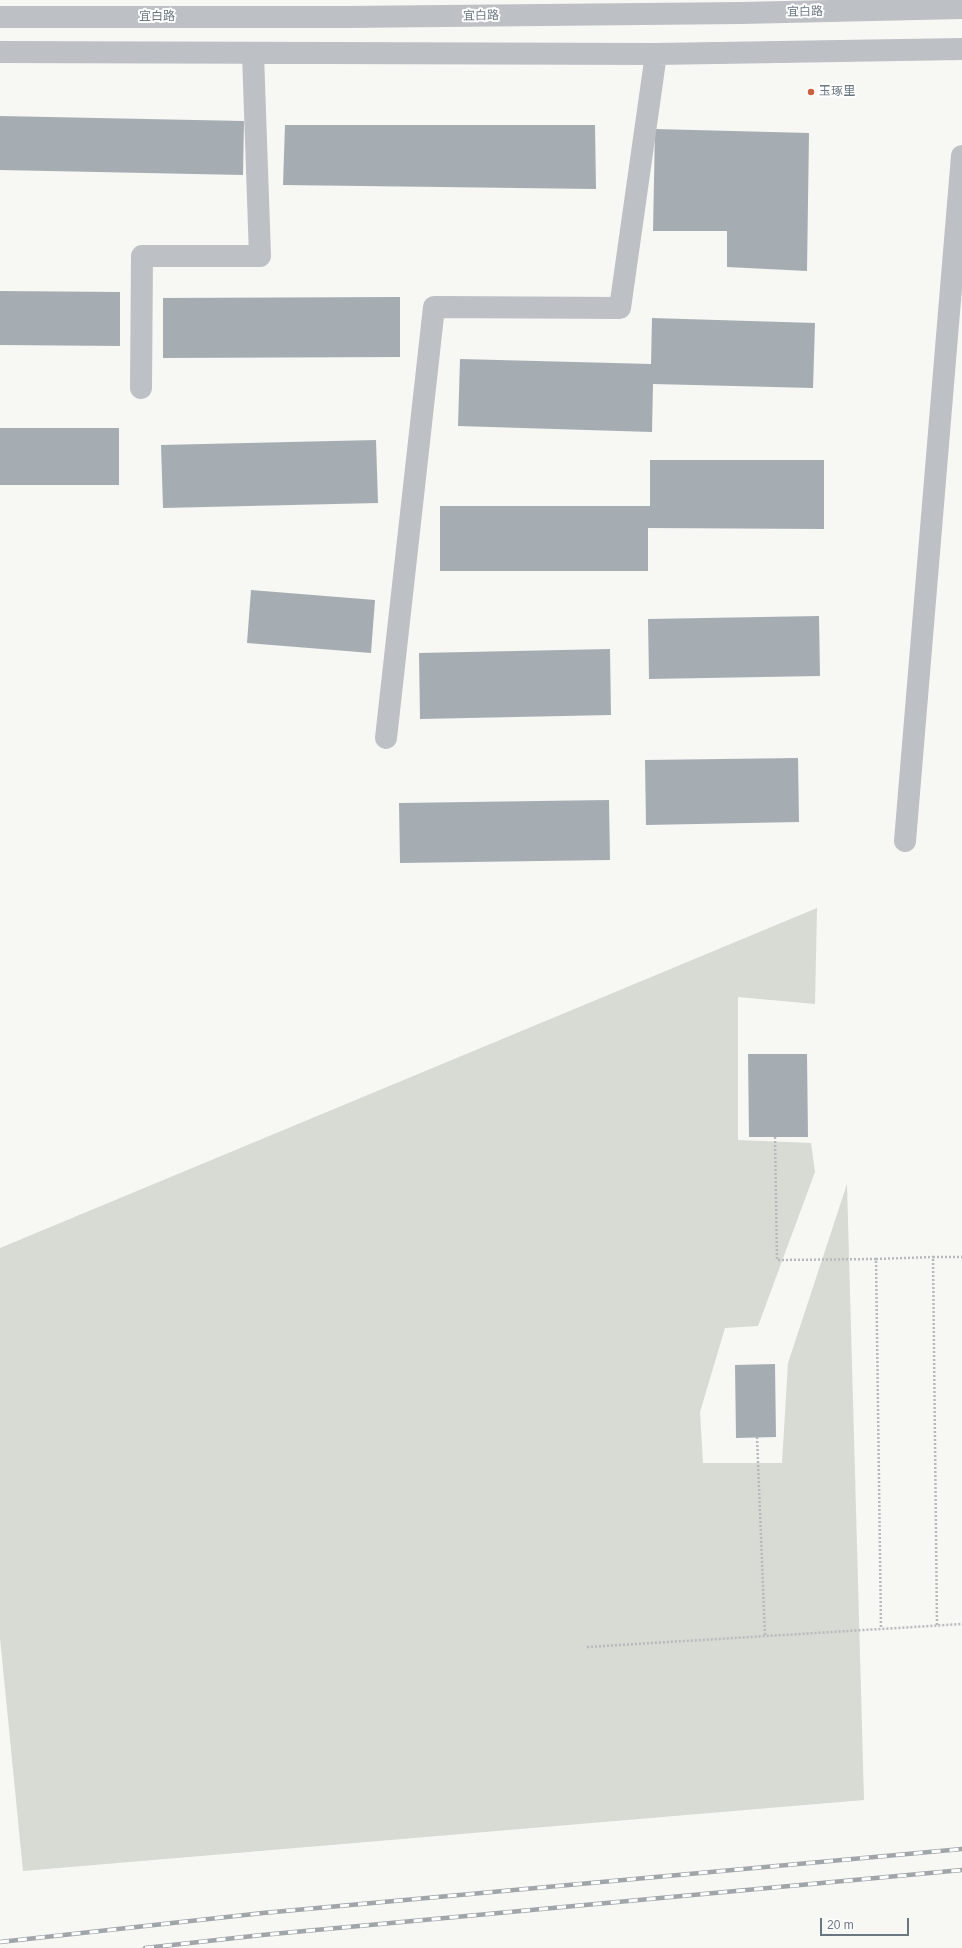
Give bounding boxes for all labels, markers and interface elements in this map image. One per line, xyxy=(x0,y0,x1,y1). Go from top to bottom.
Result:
street label: 宜白路 xyxy=(787,4,823,20)
street label: 宜白路 xyxy=(463,8,499,24)
street label: 宜白路 xyxy=(139,10,175,24)
place label: 玉琢里 xyxy=(819,85,855,99)
marker: 玉琢里 xyxy=(806,87,816,97)
scale bar xyxy=(822,1910,911,1936)
text: 20 m xyxy=(827,1918,854,1932)

